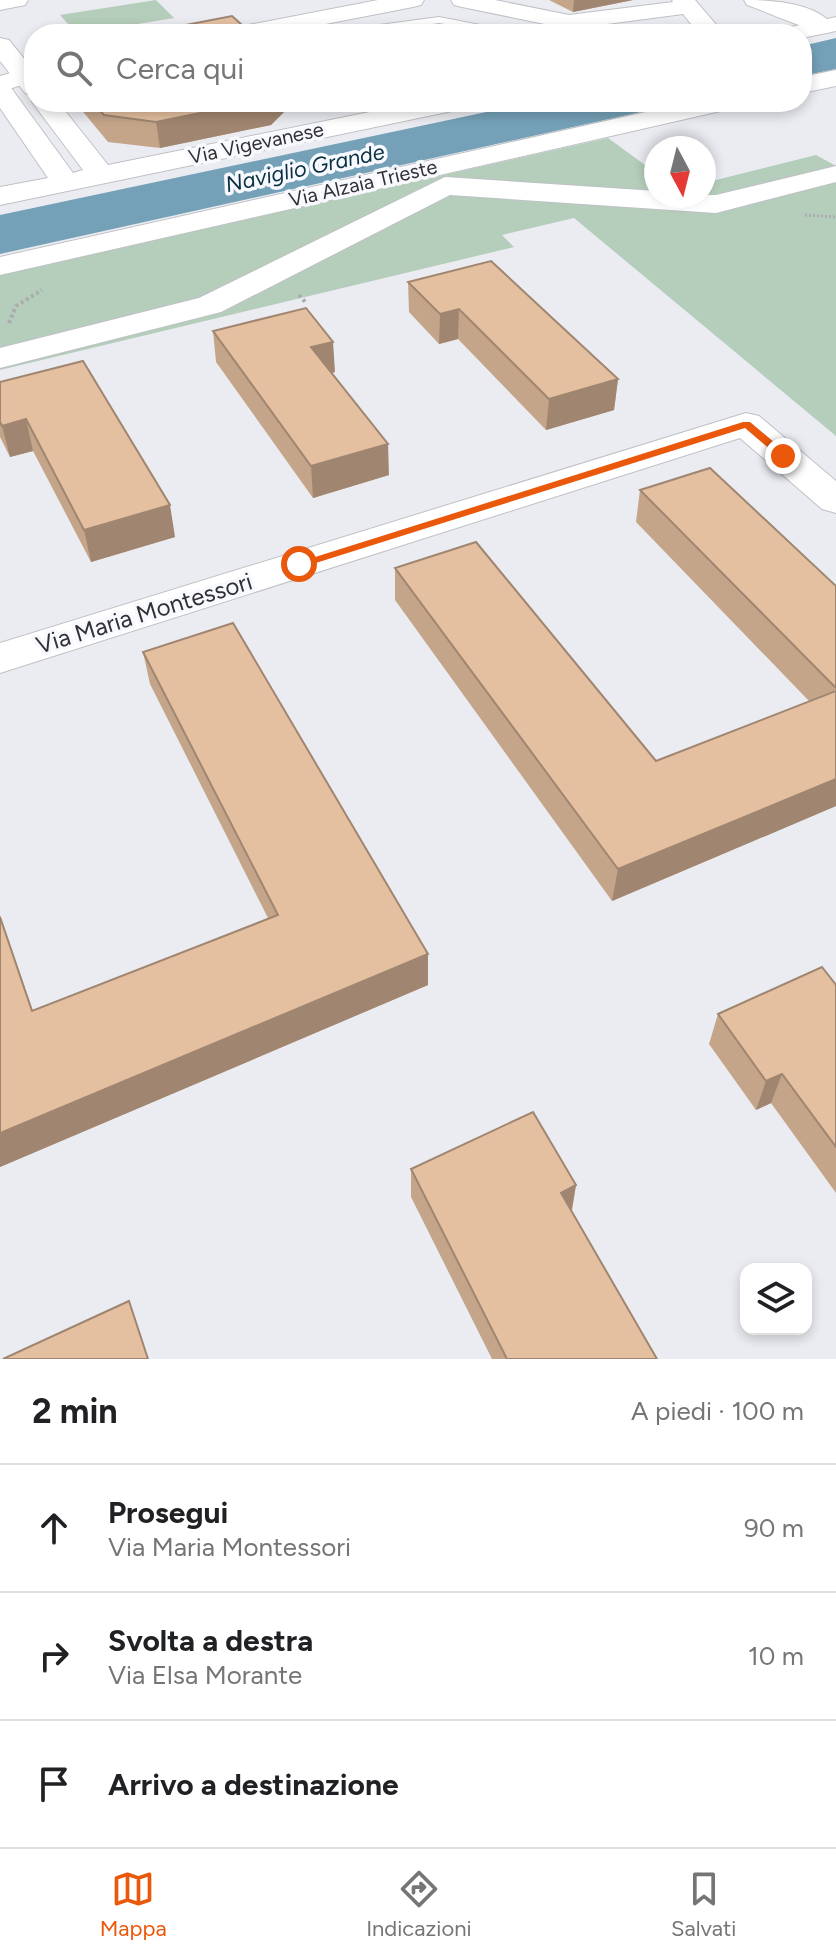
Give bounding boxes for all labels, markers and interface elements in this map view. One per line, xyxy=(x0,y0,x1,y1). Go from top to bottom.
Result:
search box xyxy=(24,24,812,112)
icon: search xyxy=(52,46,96,90)
text: Cerca qui xyxy=(116,50,244,87)
street label: Via Vigevanese xyxy=(186,117,326,169)
north arrow xyxy=(644,136,716,208)
water label: Naviglio Grande xyxy=(223,138,387,198)
street label: Via Alzaia Trieste xyxy=(286,154,440,212)
route end xyxy=(765,438,801,474)
route start xyxy=(281,546,317,582)
street label: Via Maria Montessori xyxy=(32,566,256,660)
map controls xyxy=(740,1263,812,1335)
button: layers xyxy=(740,1263,812,1335)
text: 2 min xyxy=(32,1391,118,1432)
text: A piedi · 100 m xyxy=(631,1395,804,1427)
text: Prosegui xyxy=(108,1494,228,1531)
icon: ahead xyxy=(32,1506,76,1550)
text: 90 m xyxy=(744,1512,804,1544)
text: Via Maria Montessori xyxy=(108,1531,351,1563)
text: Svolta a destra xyxy=(108,1622,313,1659)
icon: right xyxy=(32,1634,76,1678)
text: 10 m xyxy=(748,1640,804,1672)
text: Via Elsa Morante xyxy=(108,1659,302,1691)
icon: arrive xyxy=(32,1762,76,1806)
text: Arrivo a destinazione xyxy=(108,1766,399,1803)
tab: Mappa xyxy=(100,1867,167,1942)
tab: Indicazioni xyxy=(366,1867,472,1942)
tab: Salvati xyxy=(671,1867,736,1942)

